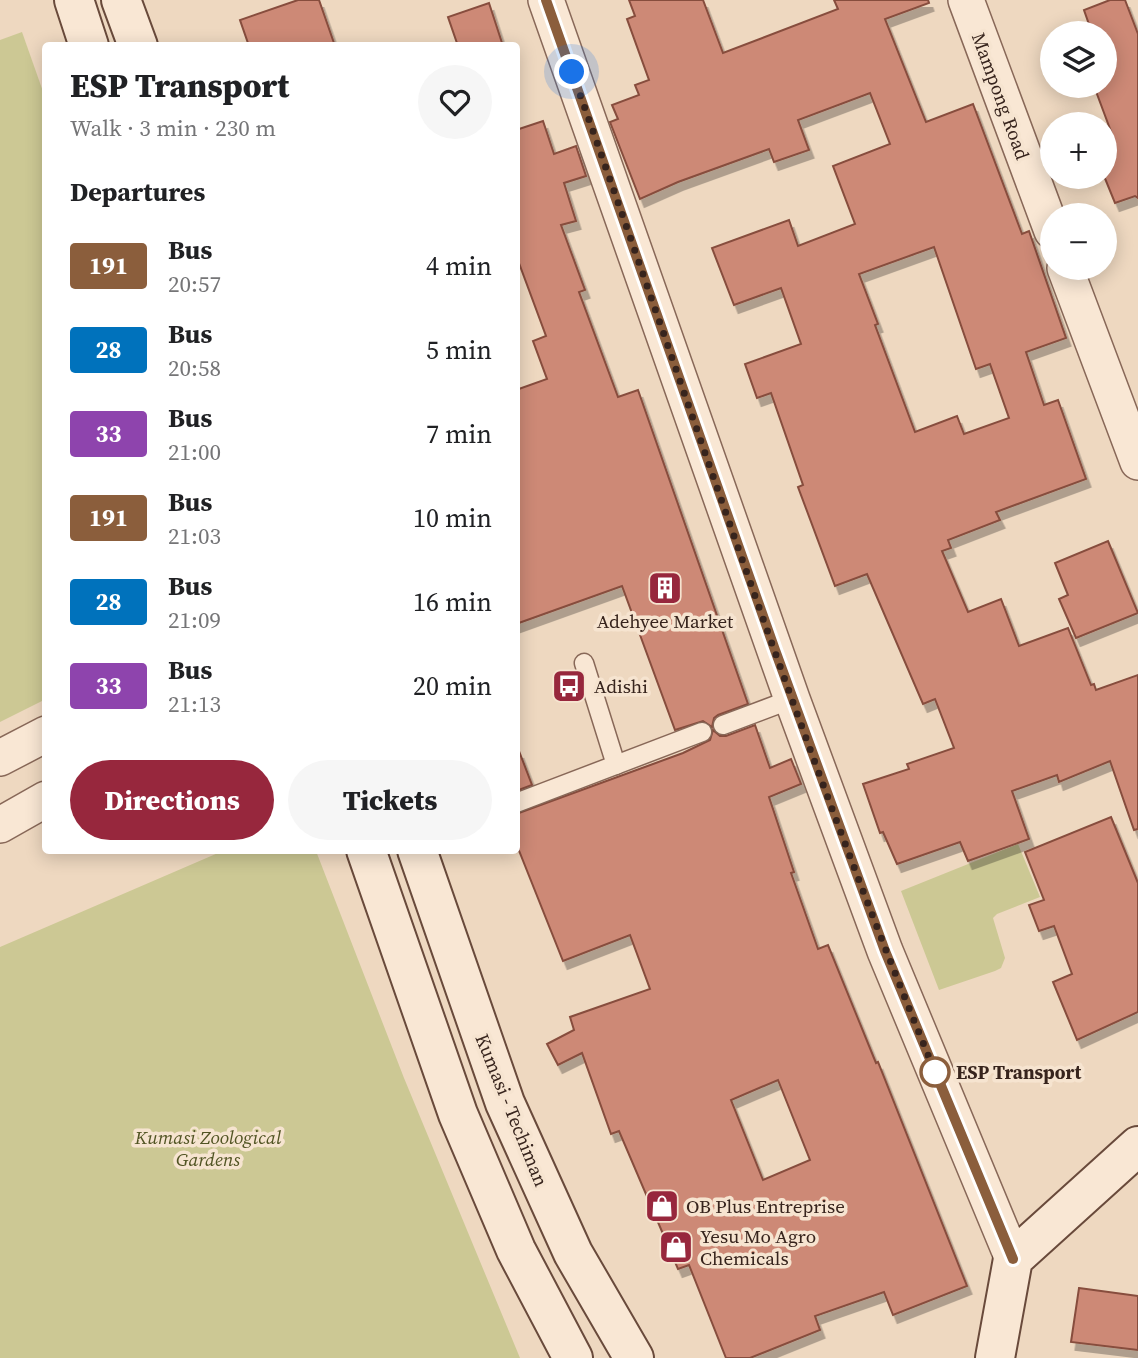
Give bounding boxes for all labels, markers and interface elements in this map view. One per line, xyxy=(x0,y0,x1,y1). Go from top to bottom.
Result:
map controls xyxy=(1040,21,1117,280)
button: layers xyxy=(1040,21,1117,98)
street label: Mampong Road xyxy=(966,29,1036,163)
your location xyxy=(554,54,589,89)
text: ESP Transport xyxy=(70,63,289,108)
button: heart xyxy=(418,65,492,139)
text: Walk · 3 min · 230 m xyxy=(70,112,276,144)
button: + xyxy=(1040,112,1117,189)
text: Departures xyxy=(70,174,205,210)
button: − xyxy=(1040,203,1117,280)
text: Bus xyxy=(168,232,212,268)
text: 4 min xyxy=(426,248,492,284)
text: 191 xyxy=(89,249,128,282)
text: 20:57 xyxy=(168,268,221,300)
text: Bus xyxy=(168,316,212,352)
text: 5 min xyxy=(426,332,492,368)
text: 28 xyxy=(95,333,122,366)
text: 20:58 xyxy=(168,352,221,384)
text: Bus xyxy=(168,400,212,436)
text: 7 min xyxy=(426,416,492,452)
text: 33 xyxy=(95,417,122,450)
text: 21:00 xyxy=(168,436,221,468)
text: Bus xyxy=(168,484,212,520)
text: 10 min xyxy=(413,500,492,536)
text: 191 xyxy=(89,501,128,534)
text: 21:03 xyxy=(168,520,221,552)
text: Bus xyxy=(168,568,212,604)
building icon: Adehyee Market xyxy=(646,569,684,607)
text: 16 min xyxy=(413,584,492,620)
text: 28 xyxy=(95,585,122,618)
text: 21:09 xyxy=(168,604,221,636)
place label: Adehyee Market xyxy=(597,608,734,634)
text: Bus xyxy=(168,652,212,688)
bus stop icon: Adishi xyxy=(550,667,588,705)
text: 20 min xyxy=(413,668,492,704)
text: 33 xyxy=(95,669,122,702)
place label: Adishi xyxy=(594,673,648,699)
text: 21:13 xyxy=(168,688,221,720)
button: Directions xyxy=(70,760,274,840)
button: Tickets xyxy=(288,760,492,840)
street label: Kumasi - Techiman xyxy=(469,1030,555,1190)
marker: ESP Transport xyxy=(920,1057,950,1087)
place label: ESP Transport xyxy=(956,1059,1081,1085)
park label: Kumasi Zoological Gardens xyxy=(134,1124,282,1172)
shop icon: OB Plus Entreprise xyxy=(643,1187,681,1225)
place label: OB Plus Entreprise xyxy=(686,1193,845,1219)
place label: Yesu Mo Agro Chemicals xyxy=(700,1223,816,1271)
shop icon: Yesu Mo Agro Chemicals xyxy=(657,1228,695,1266)

